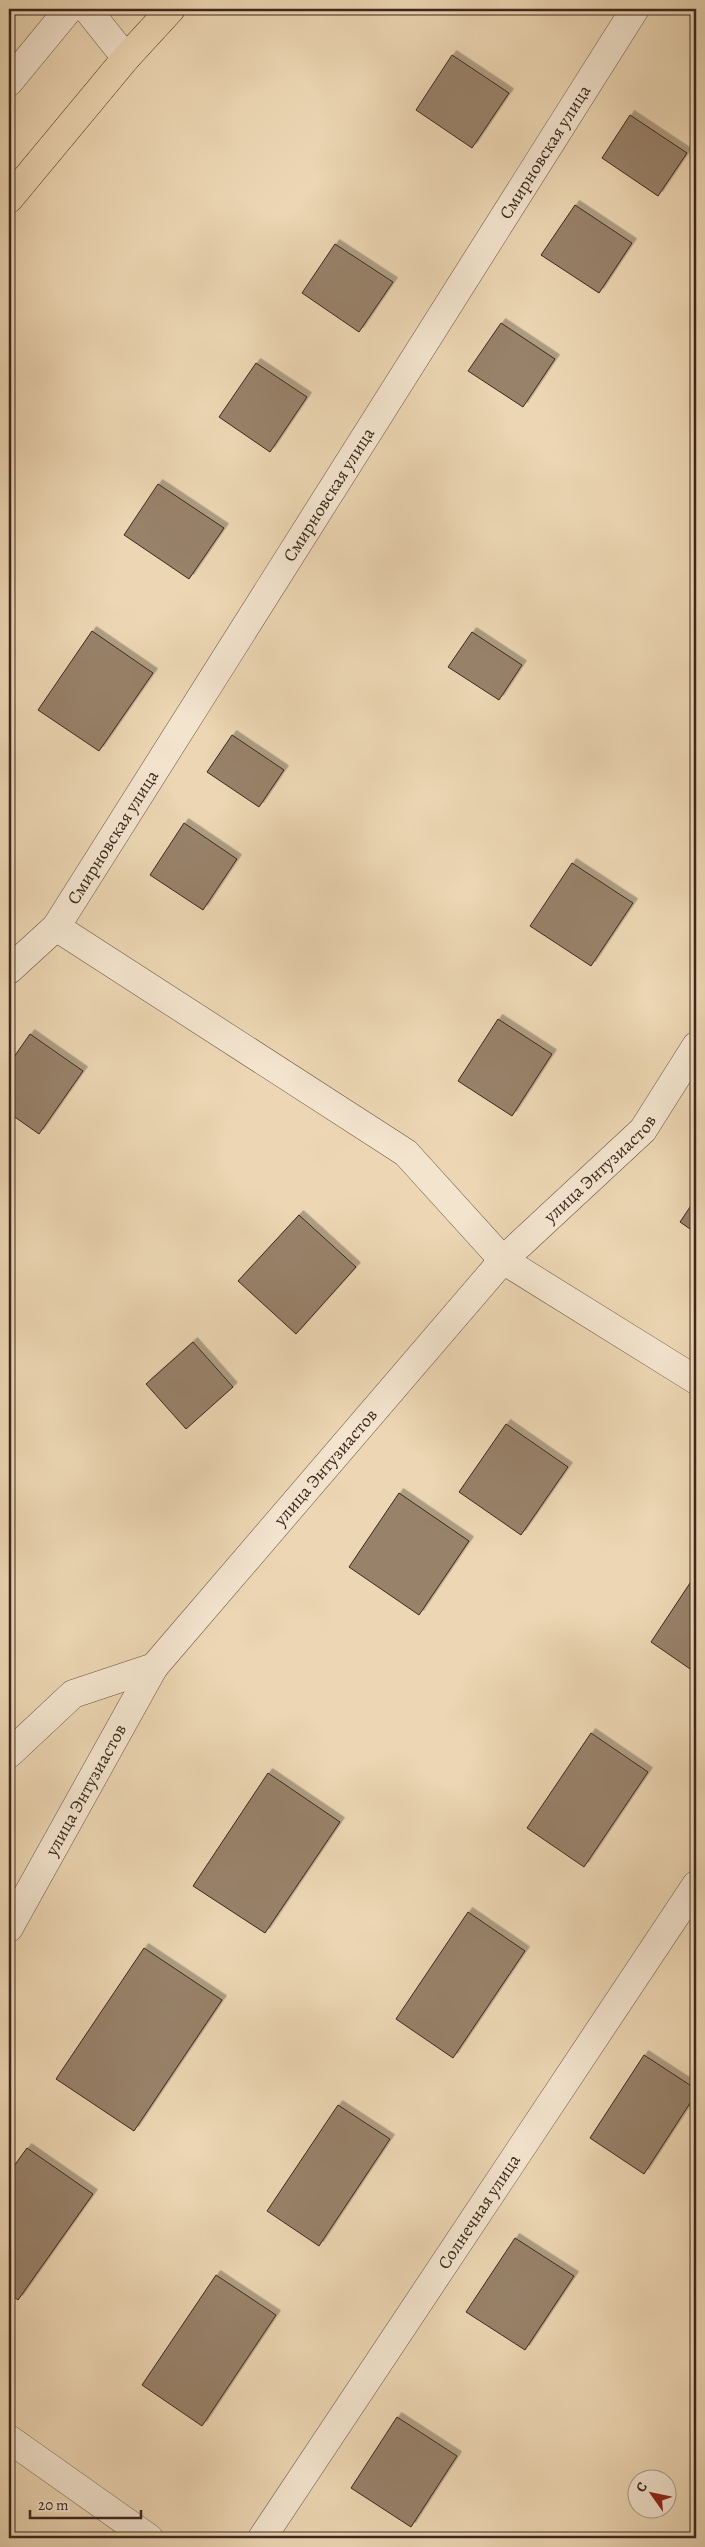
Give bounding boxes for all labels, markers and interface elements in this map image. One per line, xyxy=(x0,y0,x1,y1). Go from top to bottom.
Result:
street label: Смирновская улица xyxy=(493,80,597,224)
street label: Смирновская улица xyxy=(277,422,381,566)
street label: Смирновская улица xyxy=(61,765,164,909)
street label: улица Энтузиастов xyxy=(538,1110,662,1229)
street label: улица Энтузиастов xyxy=(268,1403,383,1532)
street label: улица Энтузиастов xyxy=(39,1720,132,1861)
street label: Солнечная улица xyxy=(432,2149,526,2274)
north arrow xyxy=(628,2470,678,2520)
text: С xyxy=(631,2478,652,2496)
scale bar xyxy=(30,2487,141,2519)
text: 20 m xyxy=(38,2495,69,2515)

